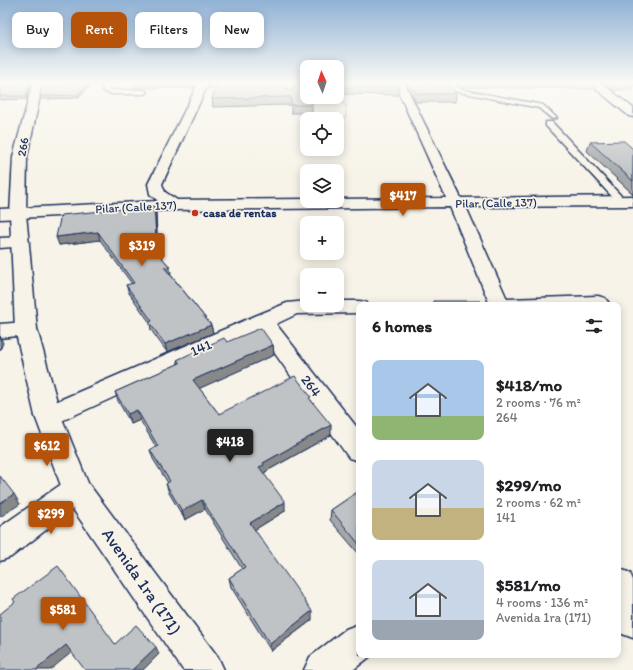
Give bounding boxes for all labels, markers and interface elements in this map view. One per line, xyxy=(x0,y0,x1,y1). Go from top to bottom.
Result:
chip: Buy xyxy=(12,12,63,48)
chip: Rent xyxy=(71,12,127,48)
chip: Filters xyxy=(135,12,202,48)
chip: New xyxy=(210,12,264,48)
north arrow xyxy=(300,60,344,104)
map controls xyxy=(300,60,344,312)
button: locate xyxy=(300,112,344,156)
street label: 266 xyxy=(14,136,32,158)
button: layers xyxy=(300,164,344,208)
pin: $417 xyxy=(379,183,427,217)
text: $417 xyxy=(390,188,416,203)
street label: Pilar (Calle 137) xyxy=(455,195,537,211)
street label: Pilar (Calle 137) xyxy=(95,198,177,216)
place label: casa de rentas xyxy=(203,206,277,220)
marker: casa de rentas xyxy=(190,208,200,218)
button: + xyxy=(300,216,344,260)
pin: $319 xyxy=(118,233,166,267)
text: $319 xyxy=(129,238,155,253)
button: − xyxy=(300,268,344,312)
icon: filters xyxy=(583,315,605,337)
text: 6 homes xyxy=(372,316,432,336)
street label: 141 xyxy=(188,336,215,360)
street label: 264 xyxy=(297,372,325,401)
text: $418/mo xyxy=(496,375,562,395)
icon: home xyxy=(404,376,452,424)
text: 2 rooms · 76 m² xyxy=(496,395,581,410)
text: 264 xyxy=(496,410,518,425)
pin: $418 xyxy=(206,429,254,463)
pin: $612 xyxy=(23,433,71,467)
text: $418 xyxy=(216,434,244,449)
text: $612 xyxy=(34,438,60,453)
text: $299/mo xyxy=(496,475,561,495)
icon: home xyxy=(404,476,452,524)
text: 2 rooms · 62 m² xyxy=(496,495,581,510)
pin: $299 xyxy=(27,501,75,535)
text: $299 xyxy=(37,506,65,521)
text: 141 xyxy=(496,510,516,525)
street label: Avenida 1ra (171) xyxy=(98,524,186,638)
text: $581/mo xyxy=(496,575,561,595)
icon: home xyxy=(404,576,452,624)
text: 4 rooms · 136 m² xyxy=(496,595,588,610)
pin: $581 xyxy=(39,597,87,631)
text: $581 xyxy=(50,602,76,617)
text: Avenida 1ra (171) xyxy=(496,610,591,625)

